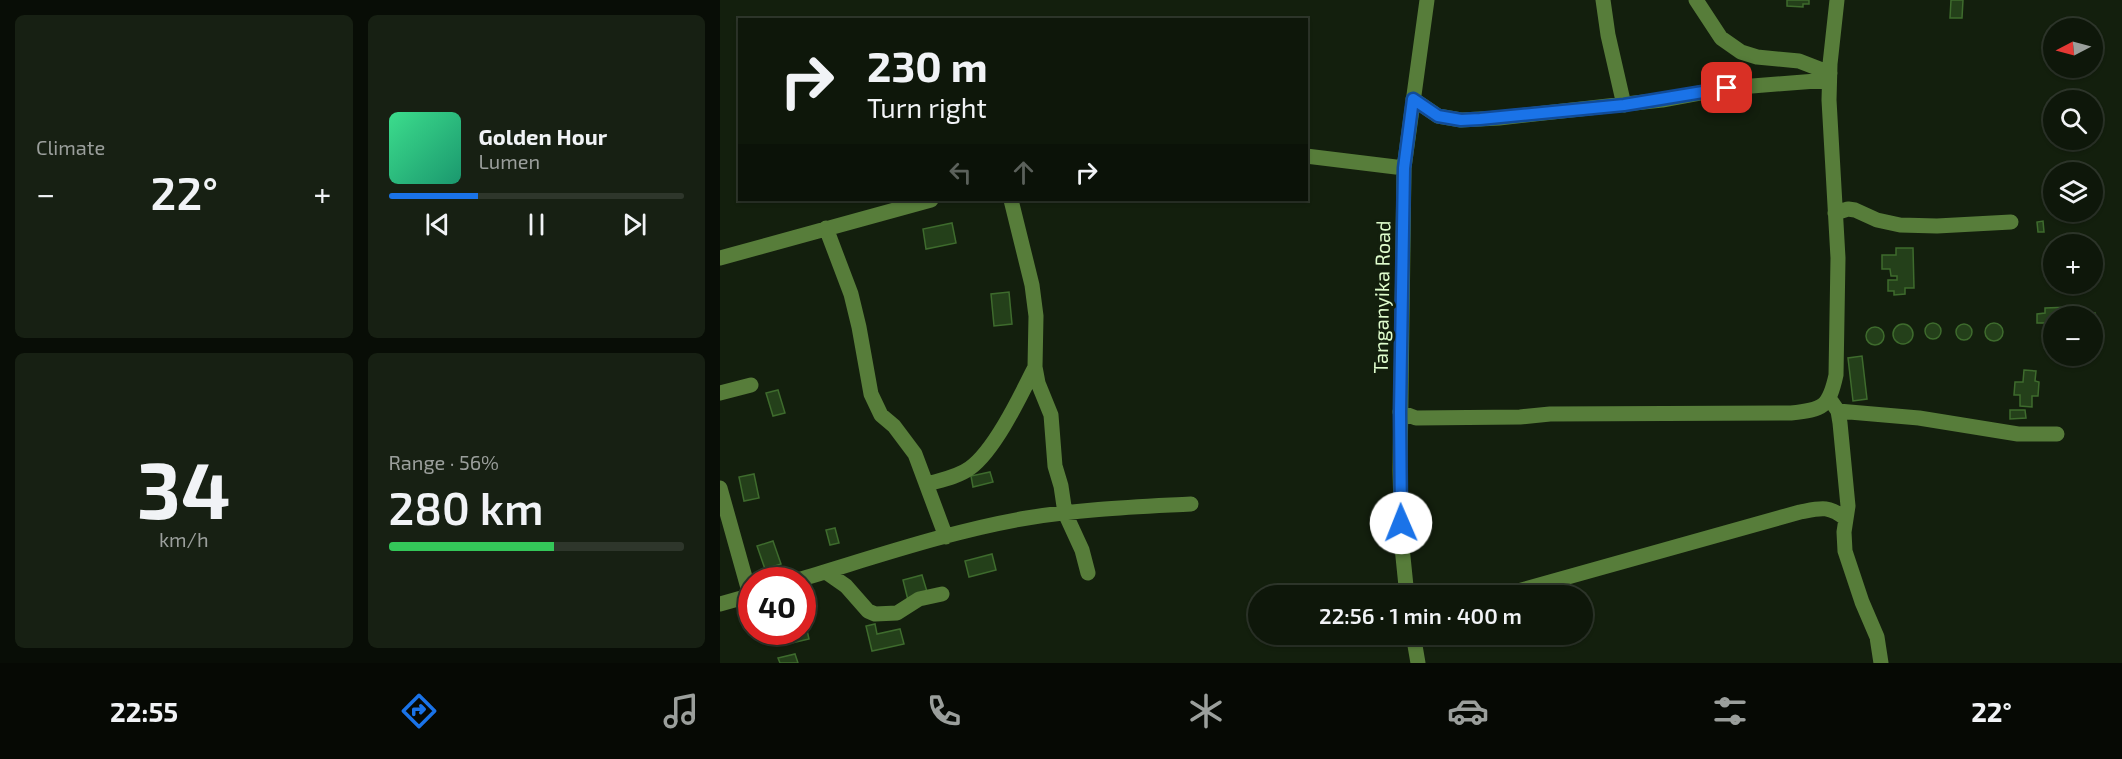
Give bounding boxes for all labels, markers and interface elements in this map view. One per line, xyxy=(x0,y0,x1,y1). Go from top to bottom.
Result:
north arrow xyxy=(2043,18,2103,78)
map controls xyxy=(2043,18,2103,366)
text: 230 m xyxy=(867,40,988,90)
icon: right xyxy=(768,42,846,120)
pin xyxy=(1701,62,1752,113)
icon: arrive xyxy=(1710,71,1743,104)
button: search xyxy=(2043,90,2103,150)
text: Turn right xyxy=(867,91,987,123)
text: Golden Hour xyxy=(479,123,607,149)
text: Climate xyxy=(36,135,105,159)
text: Lumen xyxy=(479,149,540,173)
icon: left xyxy=(944,156,977,189)
icon: ahead xyxy=(1007,156,1040,189)
icon: right xyxy=(1070,156,1103,189)
button: layers xyxy=(2043,162,2103,222)
text: 22° xyxy=(151,165,218,219)
text: − xyxy=(36,173,55,213)
text: + xyxy=(313,173,331,213)
icon: previous xyxy=(421,208,454,241)
icon: pause xyxy=(520,208,553,241)
icon: next xyxy=(618,208,651,241)
street label: Tanganyika Road xyxy=(1368,220,1394,374)
button: + xyxy=(2043,234,2103,294)
button: − xyxy=(2043,306,2103,366)
text: 34 xyxy=(137,441,231,535)
text: Range · 56% xyxy=(389,450,499,474)
text: 280 km xyxy=(389,480,543,534)
position arrow xyxy=(1369,491,1433,555)
text: km/h xyxy=(159,527,209,551)
speed limit sign: 40 xyxy=(738,567,816,645)
text: 22:56 · 1 min · 400 m xyxy=(1319,602,1522,628)
icon: directions xyxy=(398,690,440,732)
icon: music xyxy=(660,690,702,732)
icon: phone xyxy=(923,690,965,732)
icon: climate xyxy=(1185,690,1227,732)
icon: car xyxy=(1447,690,1489,732)
icon: filters xyxy=(1709,690,1751,732)
text: 22:55 xyxy=(110,695,178,727)
text: 22° xyxy=(1971,695,2012,727)

